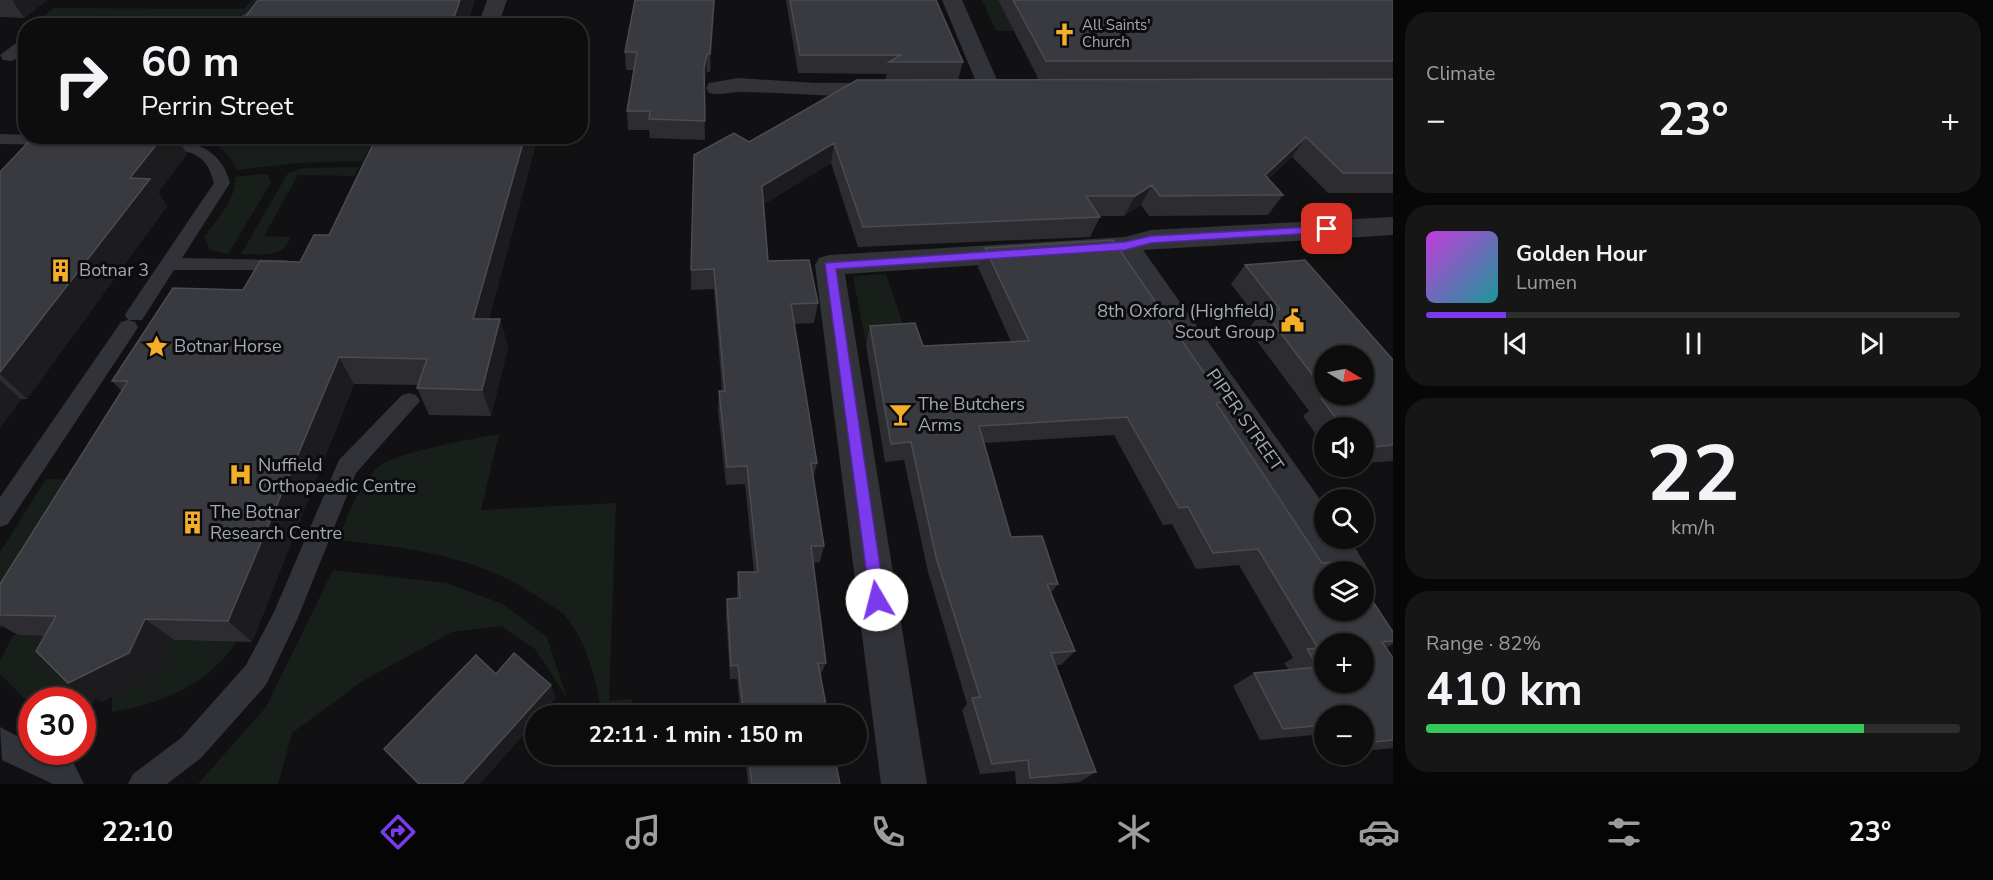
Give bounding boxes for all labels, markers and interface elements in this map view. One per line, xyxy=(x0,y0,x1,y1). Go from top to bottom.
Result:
place label: All Saints' Church xyxy=(1082,15,1151,52)
church icon: All Saints' Church xyxy=(1051,21,1077,47)
text: 60 m xyxy=(141,34,240,91)
icon: right xyxy=(42,42,120,120)
text: Climate xyxy=(1426,60,1495,87)
text: Perrin Street xyxy=(141,88,293,125)
text: 23° xyxy=(1657,90,1729,151)
text: − xyxy=(1426,98,1446,143)
text: + xyxy=(1940,98,1960,143)
pin xyxy=(1301,203,1352,254)
icon: arrive xyxy=(1310,212,1343,245)
text: Golden Hour xyxy=(1516,239,1647,269)
building icon: Botnar 3 xyxy=(48,257,74,283)
place label: Botnar 3 xyxy=(79,258,149,282)
text: Lumen xyxy=(1516,269,1577,296)
place label: 8th Oxford (Highfield) Scout Group xyxy=(1097,299,1275,344)
public building icon: 8th Oxford (Highfield) Scout Group xyxy=(1280,308,1306,334)
icon: previous xyxy=(1499,327,1532,360)
icon: pause xyxy=(1677,327,1710,360)
icon: next xyxy=(1855,327,1888,360)
place icon: Botnar Horse xyxy=(143,333,169,359)
place label: Botnar Horse xyxy=(174,334,282,358)
north arrow xyxy=(1314,345,1374,405)
map controls xyxy=(1314,345,1374,765)
street label: PIPER STREET xyxy=(1201,364,1289,476)
place label: The Butchers Arms xyxy=(918,392,1025,437)
bar icon: The Butchers Arms xyxy=(887,401,913,427)
button: sound xyxy=(1314,417,1374,477)
text: 22 xyxy=(1646,421,1740,528)
place label: Nuffield Orthopaedic Centre xyxy=(258,453,416,498)
hospital icon: Nuffield Orthopaedic Centre xyxy=(227,462,253,488)
button: search xyxy=(1314,489,1374,549)
place label: The Botnar Research Centre xyxy=(210,500,342,545)
building icon: The Botnar Research Centre xyxy=(179,509,205,535)
text: km/h xyxy=(1671,514,1715,541)
button: layers xyxy=(1314,561,1374,621)
position arrow xyxy=(845,568,909,632)
text: Range · 82% xyxy=(1426,630,1541,657)
button: + xyxy=(1314,633,1374,693)
text: 410 km xyxy=(1426,660,1583,721)
speed limit sign: 30 xyxy=(18,687,96,765)
button: − xyxy=(1314,705,1374,765)
text: 22:11 · 1 min · 150 m xyxy=(589,720,803,750)
icon: directions xyxy=(377,811,419,853)
icon: music xyxy=(622,811,664,853)
icon: phone xyxy=(867,811,909,853)
icon: climate xyxy=(1113,811,1155,853)
icon: car xyxy=(1358,811,1400,853)
icon: filters xyxy=(1603,811,1645,853)
text: 22:10 xyxy=(102,814,173,851)
text: 23° xyxy=(1849,814,1891,851)

